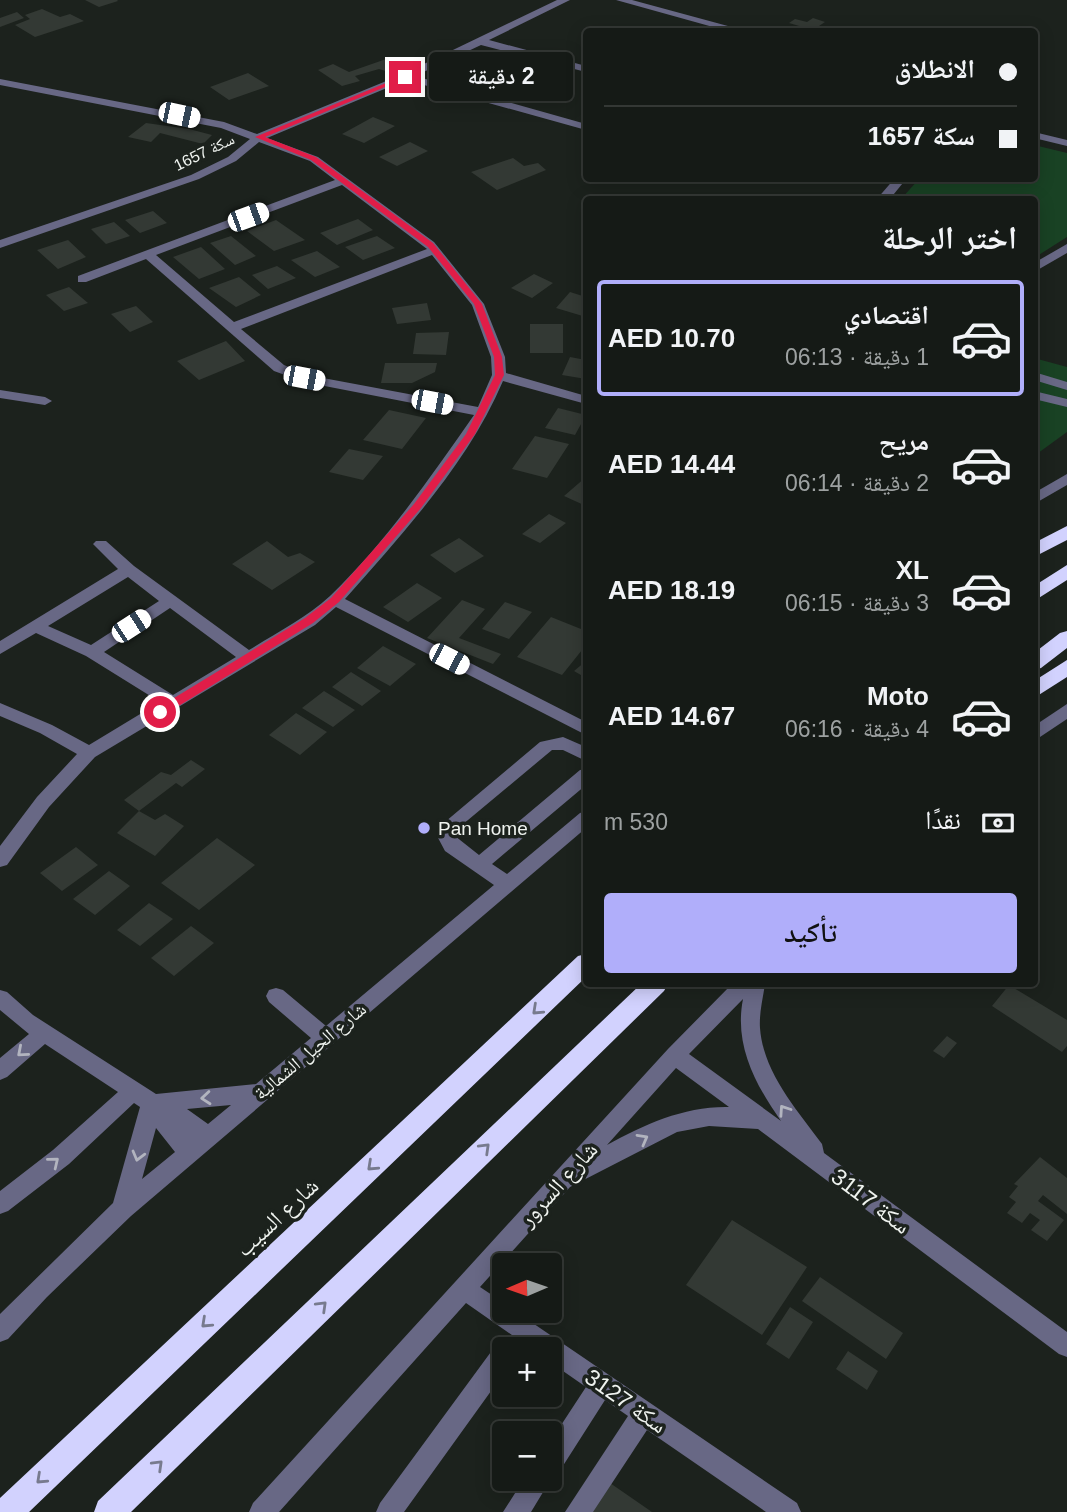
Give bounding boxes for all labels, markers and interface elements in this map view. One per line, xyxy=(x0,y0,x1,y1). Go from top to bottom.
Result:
callout: 2 دقيقة xyxy=(430,52,573,102)
text: الانطلاق xyxy=(895,54,975,84)
route end xyxy=(389,61,421,93)
text: 2 دقيقة xyxy=(468,63,534,89)
car xyxy=(157,100,202,130)
text: سكة 1657 xyxy=(867,121,975,151)
street label: سكة 1657 xyxy=(171,130,237,174)
car xyxy=(225,200,272,234)
text: اختر الرحلة xyxy=(882,220,1017,256)
text: اقتصادي xyxy=(844,300,929,330)
icon: car xyxy=(950,307,1013,370)
text: AED 10.70 xyxy=(608,323,735,353)
text: 1 دقيقة · 06:13 xyxy=(785,344,929,370)
car xyxy=(282,364,327,392)
car xyxy=(410,388,455,416)
text: مريح xyxy=(879,426,929,456)
icon: car xyxy=(950,433,1013,496)
text: AED 14.44 xyxy=(608,449,735,479)
text: 2 دقيقة · 06:14 xyxy=(785,470,929,496)
text: XL xyxy=(896,555,929,585)
icon: car xyxy=(950,559,1013,622)
text: AED 18.19 xyxy=(608,575,735,605)
text: 3 دقيقة · 06:15 xyxy=(785,590,929,616)
car xyxy=(108,606,155,646)
car xyxy=(426,640,473,678)
text: Moto xyxy=(867,681,929,711)
icon: car xyxy=(950,685,1013,748)
route start xyxy=(144,696,176,728)
text: AED 14.67 xyxy=(608,701,735,731)
text: 4 دقيقة · 06:16 xyxy=(785,716,929,742)
icon: cash xyxy=(979,804,1017,842)
text: نقدًا xyxy=(925,805,961,835)
text: 530 m xyxy=(604,809,668,835)
place label: Pan Home xyxy=(438,818,528,839)
marker: Pan Home xyxy=(416,820,432,836)
button: تأكيد xyxy=(604,893,1017,973)
street label: شارع الحيل الشمالية xyxy=(250,998,371,1105)
one-way arrow xyxy=(532,1001,545,1014)
one-way arrow xyxy=(17,1044,30,1056)
one-way arrow xyxy=(201,1091,212,1106)
one-way arrow xyxy=(780,1105,792,1118)
one-way arrow xyxy=(635,1134,648,1147)
street label: شارع السرور xyxy=(513,1136,604,1234)
one-way arrow xyxy=(477,1144,490,1157)
one-way arrow xyxy=(132,1150,146,1162)
one-way arrow xyxy=(46,1158,58,1171)
one-way arrow xyxy=(367,1158,380,1171)
street label: سكة 3117 xyxy=(826,1163,916,1239)
street label: شارع السيب xyxy=(231,1172,325,1263)
north arrow xyxy=(492,1253,562,1323)
map controls xyxy=(492,1253,562,1491)
one-way arrow xyxy=(314,1302,327,1315)
one-way arrow xyxy=(202,1314,215,1327)
button: + xyxy=(492,1337,562,1407)
street label: سكة 3127 xyxy=(580,1363,672,1439)
button: − xyxy=(492,1421,562,1491)
one-way arrow xyxy=(150,1460,163,1473)
one-way arrow xyxy=(36,1471,49,1484)

